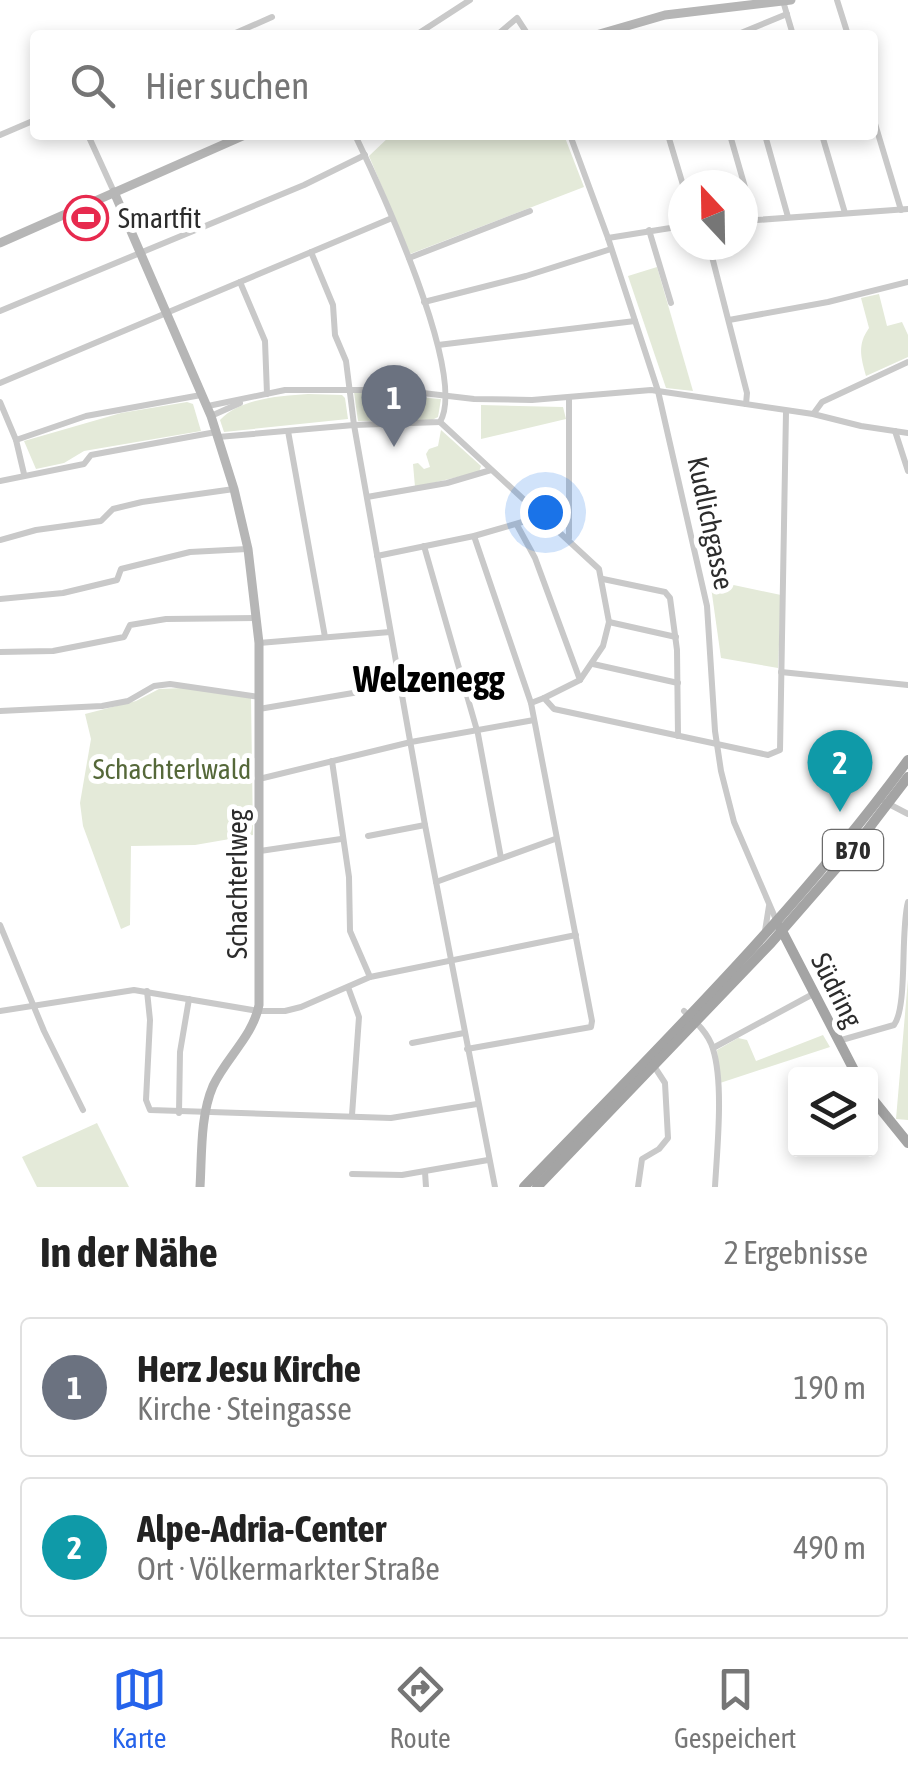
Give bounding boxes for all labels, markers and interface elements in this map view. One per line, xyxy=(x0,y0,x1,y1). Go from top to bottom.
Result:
search box xyxy=(30,30,878,140)
icon: search xyxy=(65,58,120,113)
text: Hier suchen xyxy=(145,64,309,107)
north arrow xyxy=(668,170,758,260)
sports icon: Smartfit xyxy=(63,195,109,241)
place label: Smartfit xyxy=(118,202,201,234)
pin: 1 xyxy=(362,364,426,447)
street label: Kudlichgasse xyxy=(681,454,741,592)
your location xyxy=(520,487,571,538)
district label: Welzenegg xyxy=(352,657,506,700)
pin: 2 xyxy=(808,730,872,812)
park label: Schachterlwald xyxy=(93,753,251,785)
street label: Schachterlweg xyxy=(221,809,253,959)
road number: B70 xyxy=(823,830,883,870)
street label: Südring xyxy=(805,948,869,1032)
map controls xyxy=(788,1067,878,1157)
button: layers xyxy=(788,1067,878,1157)
text: In der Nähe xyxy=(40,1228,218,1276)
text: 2 Ergebnisse xyxy=(724,1234,868,1271)
text: Herz Jesu Kirche xyxy=(137,1347,361,1390)
text: 1 xyxy=(67,1369,82,1406)
text: 190 m xyxy=(793,1369,866,1406)
text: Kirche · Steingasse xyxy=(137,1390,352,1427)
text: Alpe-Adria-Center xyxy=(137,1507,386,1550)
text: 2 xyxy=(67,1529,82,1566)
text: 490 m xyxy=(793,1529,866,1566)
text: Ort · Völkermarkter Straße xyxy=(137,1550,440,1587)
tab: Karte xyxy=(112,1662,167,1754)
tab: Route xyxy=(390,1662,451,1754)
tab: Gespeichert xyxy=(674,1662,796,1754)

